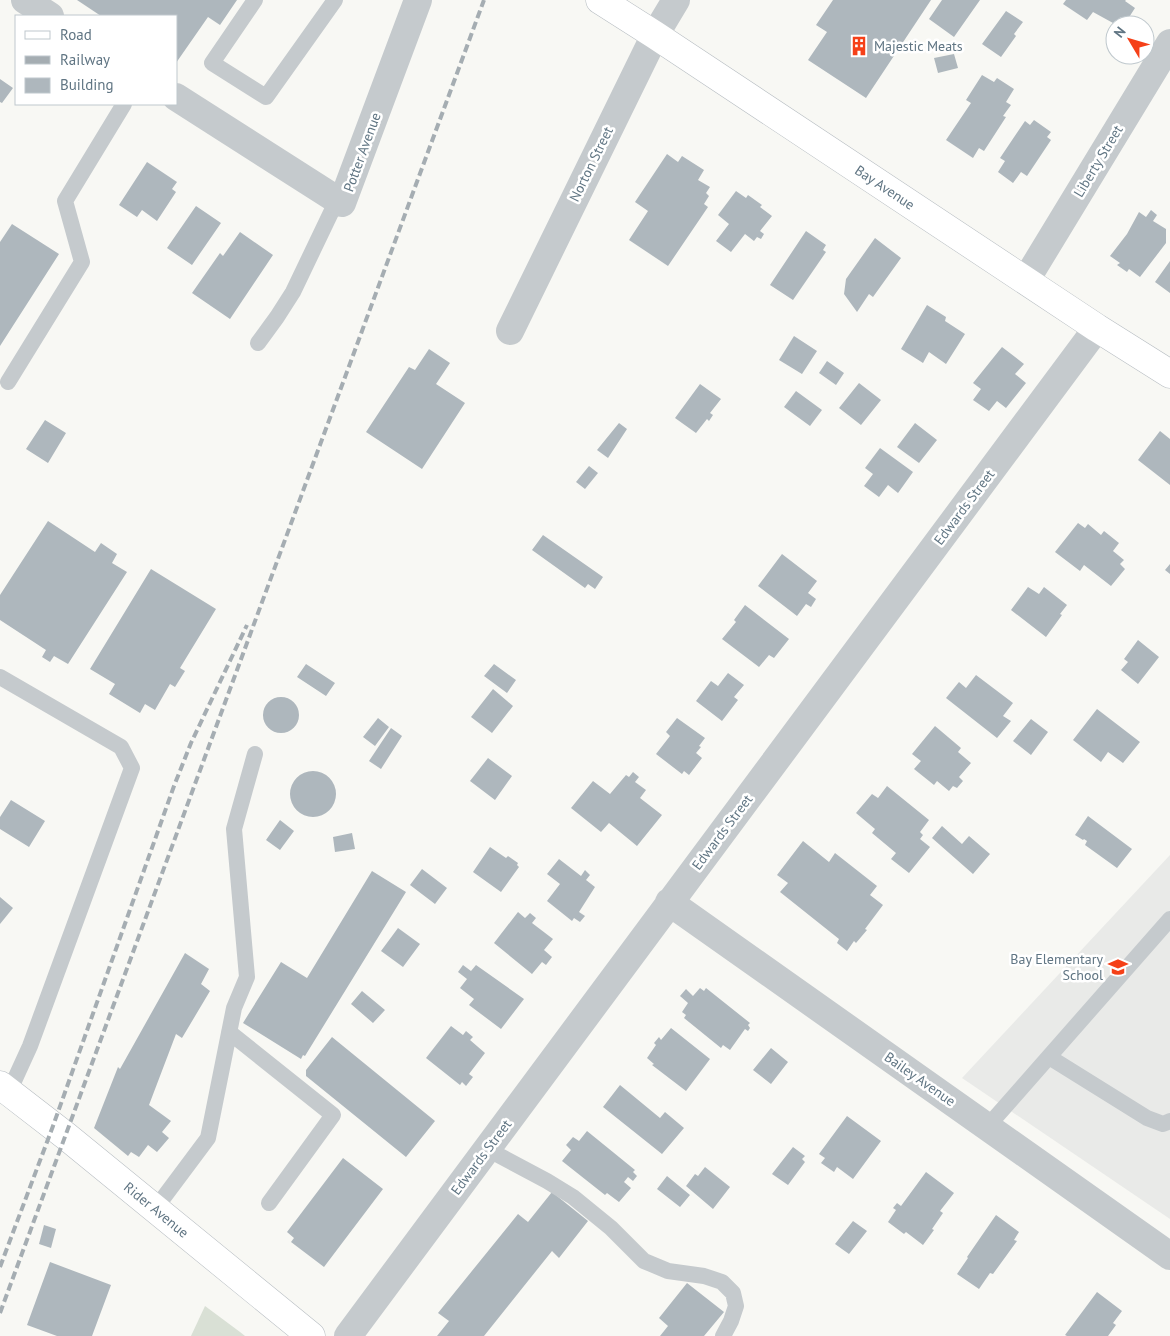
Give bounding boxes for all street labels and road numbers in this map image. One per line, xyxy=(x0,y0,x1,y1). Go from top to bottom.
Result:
street label: Potter Avenue xyxy=(339,110,385,194)
street label: Liberty Street xyxy=(1069,121,1127,200)
street label: Norton Street xyxy=(565,123,617,205)
street label: Bay Avenue xyxy=(851,161,918,214)
street label: Edwards Street xyxy=(930,465,998,548)
street label: Edwards Street xyxy=(688,790,756,873)
street label: Bailey Avenue xyxy=(881,1048,959,1110)
street label: Edwards Street xyxy=(447,1115,515,1198)
street label: Rider Avenue xyxy=(120,1178,192,1242)

